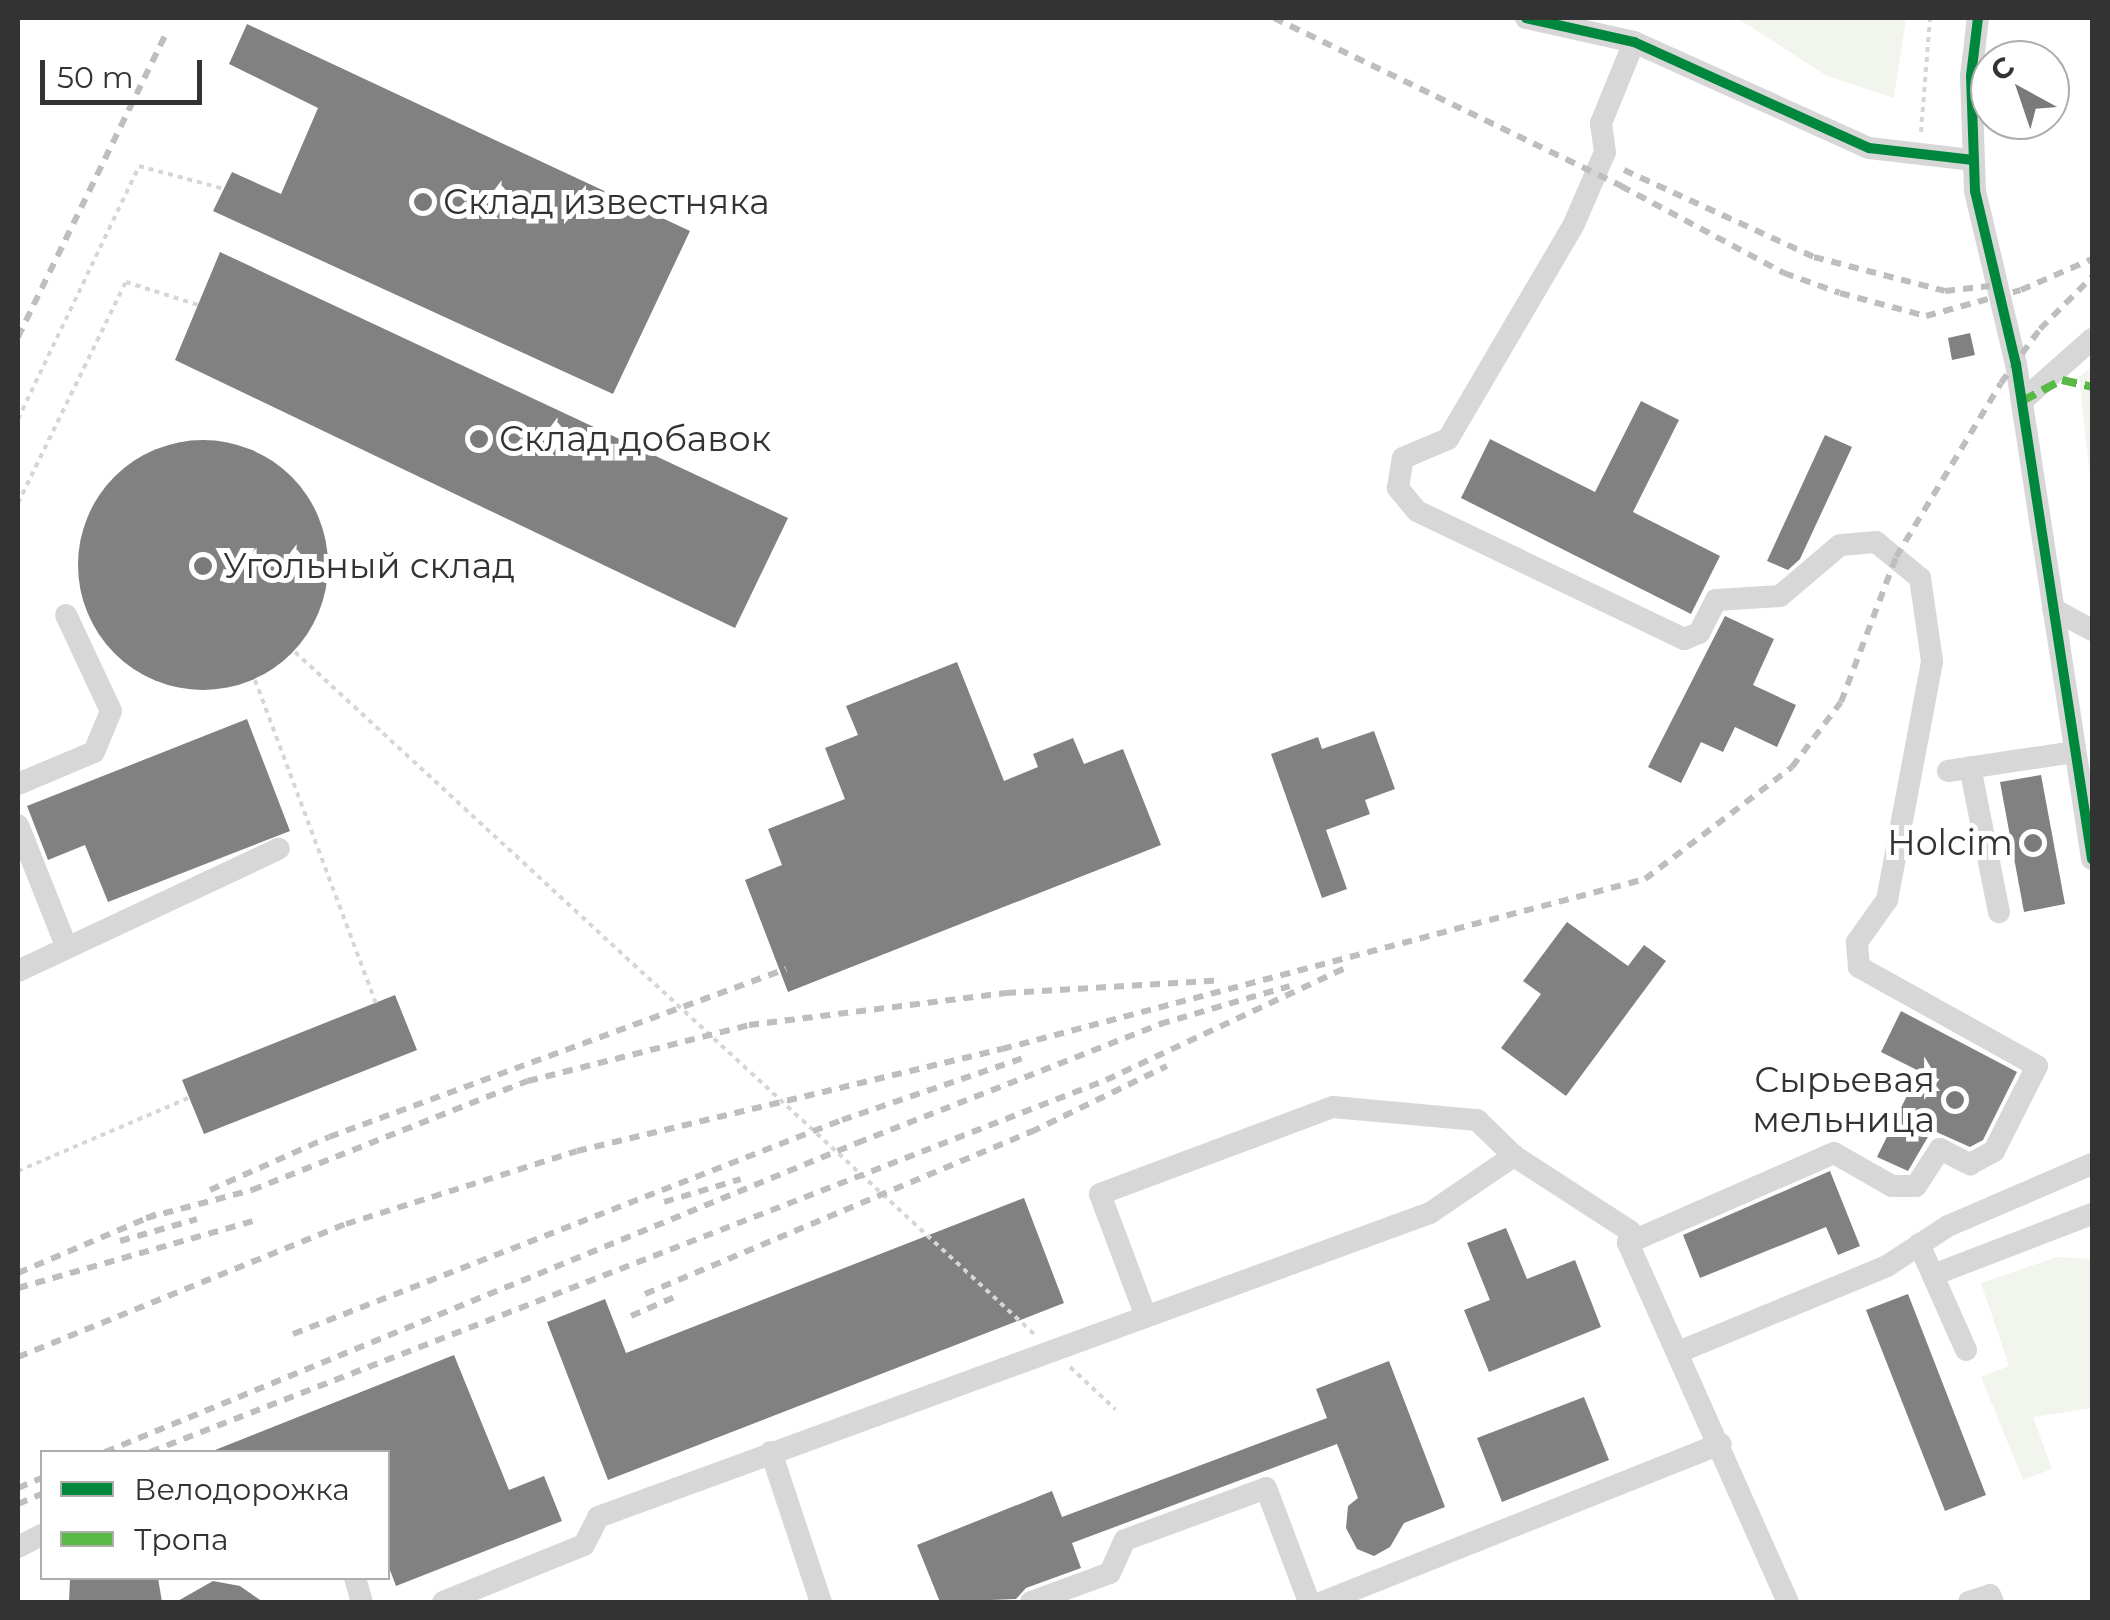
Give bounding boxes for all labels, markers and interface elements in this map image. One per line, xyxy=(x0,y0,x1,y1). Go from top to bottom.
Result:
scale bar xyxy=(45,40,208,102)
north arrow xyxy=(1970,40,2070,140)
text: С xyxy=(1983,49,2021,88)
text: 50 m xyxy=(57,59,134,96)
place label: Склад известняка xyxy=(443,181,770,223)
marker: Склад известняка xyxy=(412,191,434,213)
place label: Склад добавок xyxy=(499,418,771,460)
marker: Склад добавок xyxy=(468,428,490,450)
place label: Угольный склад xyxy=(223,545,515,587)
marker: Угольный склад xyxy=(192,555,214,577)
place label: Holcim xyxy=(1887,822,2013,864)
marker: Holcim xyxy=(2022,832,2044,854)
place label: Сырьевая мельница xyxy=(1752,1059,1935,1141)
marker: Сырьевая мельница xyxy=(1944,1089,1966,1111)
legend xyxy=(40,1450,390,1580)
text: Велодорожка xyxy=(134,1471,350,1508)
text: Тропа xyxy=(134,1521,229,1558)

